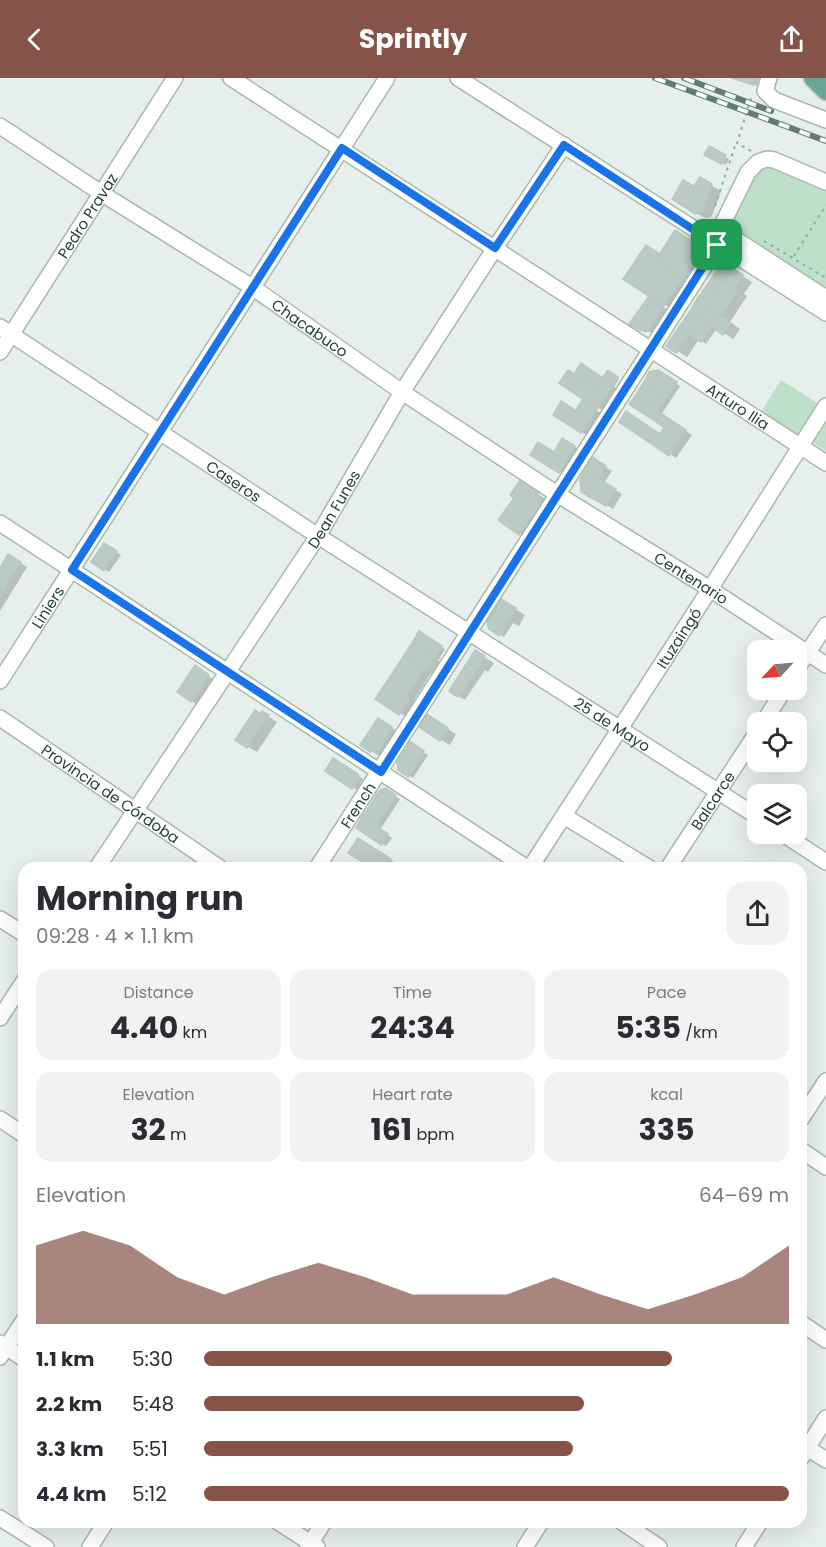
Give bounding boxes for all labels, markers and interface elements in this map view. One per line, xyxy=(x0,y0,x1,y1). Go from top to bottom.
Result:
text: Sprintly xyxy=(359,20,467,57)
icon: back xyxy=(18,23,51,56)
icon: share xyxy=(775,23,808,56)
street label: Pedro Pravaz xyxy=(52,169,122,262)
pin xyxy=(691,219,742,270)
icon: arrive xyxy=(700,228,733,261)
street label: Chacabuco xyxy=(268,294,353,362)
street label: Arturo Ilia xyxy=(702,378,774,434)
street label: Caseros xyxy=(202,455,266,507)
street label: Dean Funes xyxy=(302,466,365,552)
street label: Centenario xyxy=(650,546,733,609)
street label: Liniers xyxy=(26,582,69,632)
street label: Ituzaingó xyxy=(651,603,706,672)
north arrow xyxy=(747,640,807,700)
map controls xyxy=(747,640,807,844)
street label: 25 de Mayo xyxy=(570,692,655,756)
button: locate xyxy=(747,712,807,772)
street label: Provincia de Córdoba xyxy=(37,739,184,848)
street label: Balcarce xyxy=(685,767,739,834)
street label: French xyxy=(335,778,380,832)
button: layers xyxy=(747,784,807,844)
text: Morning run xyxy=(36,875,244,922)
button: share xyxy=(726,882,789,945)
text: 09:28 · 4 × 1.1 km xyxy=(36,922,194,950)
text: Distance xyxy=(123,981,194,1004)
text: Time xyxy=(393,981,432,1004)
text: Pace xyxy=(647,981,686,1004)
text: 4.40 xyxy=(110,1006,178,1049)
text: 24:34 xyxy=(370,1006,455,1049)
text: 5:35 xyxy=(615,1006,681,1049)
text: km xyxy=(178,1021,207,1044)
text: /km xyxy=(681,1021,718,1044)
text: Elevation xyxy=(122,1083,195,1106)
text: Heart rate xyxy=(372,1083,453,1106)
text: kcal xyxy=(650,1083,683,1106)
text: 32 xyxy=(130,1108,166,1151)
text: 161 xyxy=(370,1108,412,1151)
text: 335 xyxy=(639,1108,694,1151)
text: m xyxy=(166,1123,187,1146)
text: bpm xyxy=(412,1123,455,1146)
text: Elevation xyxy=(36,1181,126,1209)
text: 64–69 m xyxy=(699,1181,789,1209)
text: 1.1 km xyxy=(36,1345,94,1373)
text: 5:30 xyxy=(132,1345,173,1373)
text: 2.2 km xyxy=(36,1390,102,1418)
text: 5:48 xyxy=(132,1390,174,1418)
text: 3.3 km xyxy=(36,1435,104,1463)
text: 5:51 xyxy=(132,1435,168,1463)
text: 4.4 km xyxy=(36,1480,107,1508)
text: 5:12 xyxy=(132,1480,167,1508)

